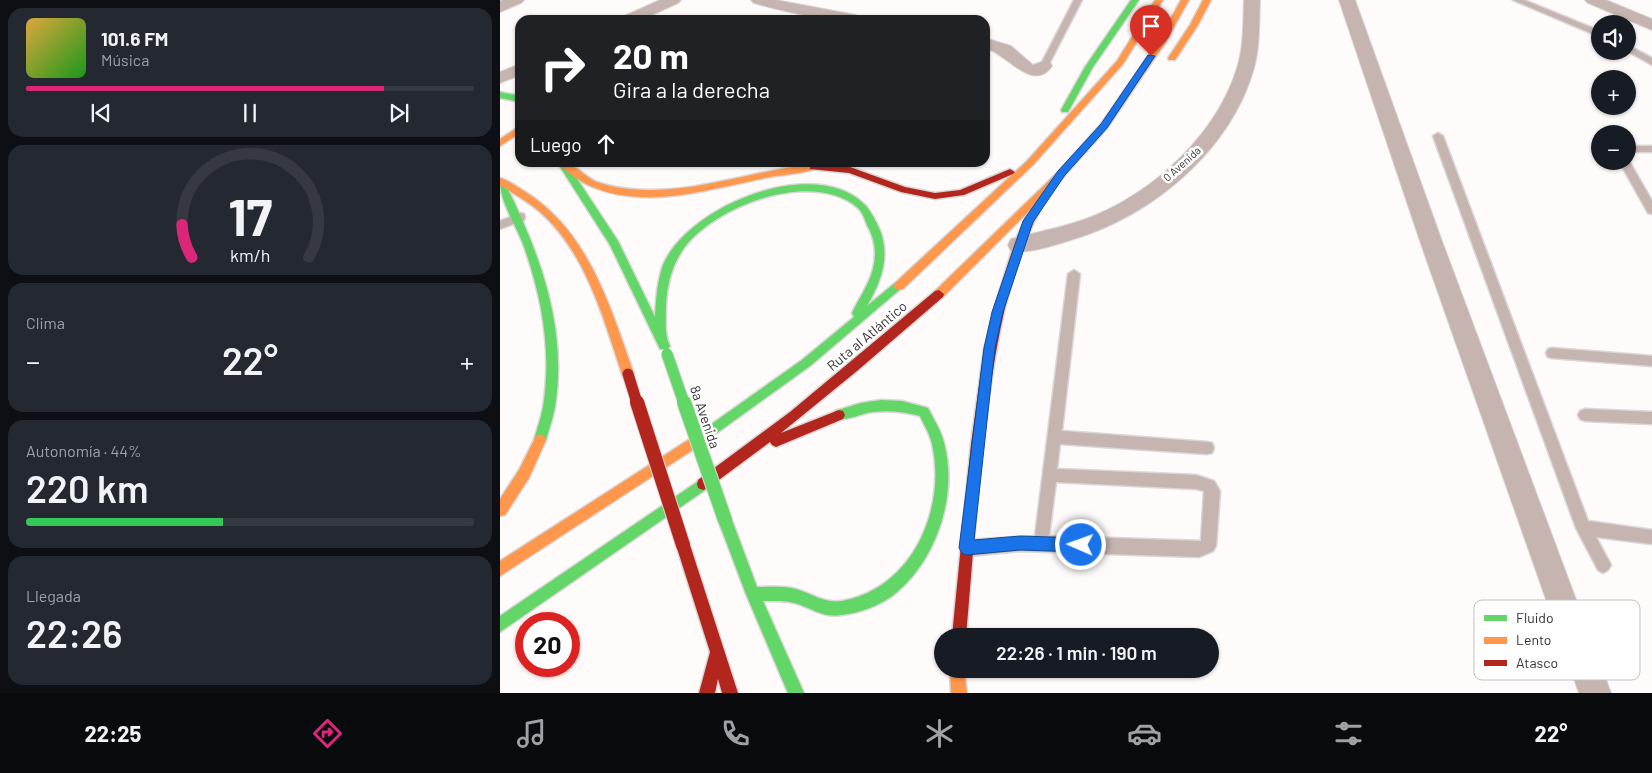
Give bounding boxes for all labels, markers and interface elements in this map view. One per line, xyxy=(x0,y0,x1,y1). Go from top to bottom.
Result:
pin xyxy=(1130,5,1172,56)
icon: arrive xyxy=(1137,12,1165,40)
map controls xyxy=(1591,15,1636,170)
button: sound xyxy=(1591,15,1636,60)
text: 101.6 FM xyxy=(101,27,168,50)
text: 20 m xyxy=(613,34,689,76)
icon: right xyxy=(530,35,595,100)
text: Música xyxy=(101,50,149,69)
button: + xyxy=(1591,70,1636,115)
text: Gira a la derecha xyxy=(613,76,770,102)
icon: previous xyxy=(87,99,115,127)
icon: pause xyxy=(236,99,264,127)
icon: next xyxy=(385,99,413,127)
button: − xyxy=(1591,125,1636,170)
icon: ahead xyxy=(592,130,620,158)
text: Luego xyxy=(530,133,582,156)
street label: 0 Avenida xyxy=(1160,143,1203,184)
text: 17 xyxy=(228,184,272,246)
text: km/h xyxy=(230,244,270,266)
street label: Ruta al Atlántico xyxy=(823,297,910,374)
text: Clima xyxy=(26,313,65,332)
text: 22° xyxy=(222,337,278,383)
text: − xyxy=(26,344,40,378)
text: + xyxy=(460,344,474,378)
street label: 8a Avenida xyxy=(687,383,724,450)
text: Autonomía · 44% xyxy=(26,441,142,460)
text: 220 km xyxy=(26,465,148,511)
position arrow xyxy=(1054,518,1106,570)
text: Llegada xyxy=(26,586,81,605)
legend xyxy=(1474,600,1640,680)
text: Fluido xyxy=(1516,609,1554,626)
text: 22:26 xyxy=(26,610,122,656)
speed limit sign: 20 xyxy=(515,612,580,677)
text: Lento xyxy=(1516,631,1551,648)
text: 22:26 · 1 min · 190 m xyxy=(996,641,1157,664)
text: Atasco xyxy=(1516,654,1558,671)
icon: directions xyxy=(310,716,345,751)
icon: music xyxy=(514,716,549,751)
icon: phone xyxy=(718,716,753,751)
icon: climate xyxy=(922,716,957,751)
icon: car xyxy=(1127,716,1162,751)
icon: filters xyxy=(1331,716,1366,751)
text: 22:25 xyxy=(85,720,141,746)
text: 22° xyxy=(1535,720,1567,746)

